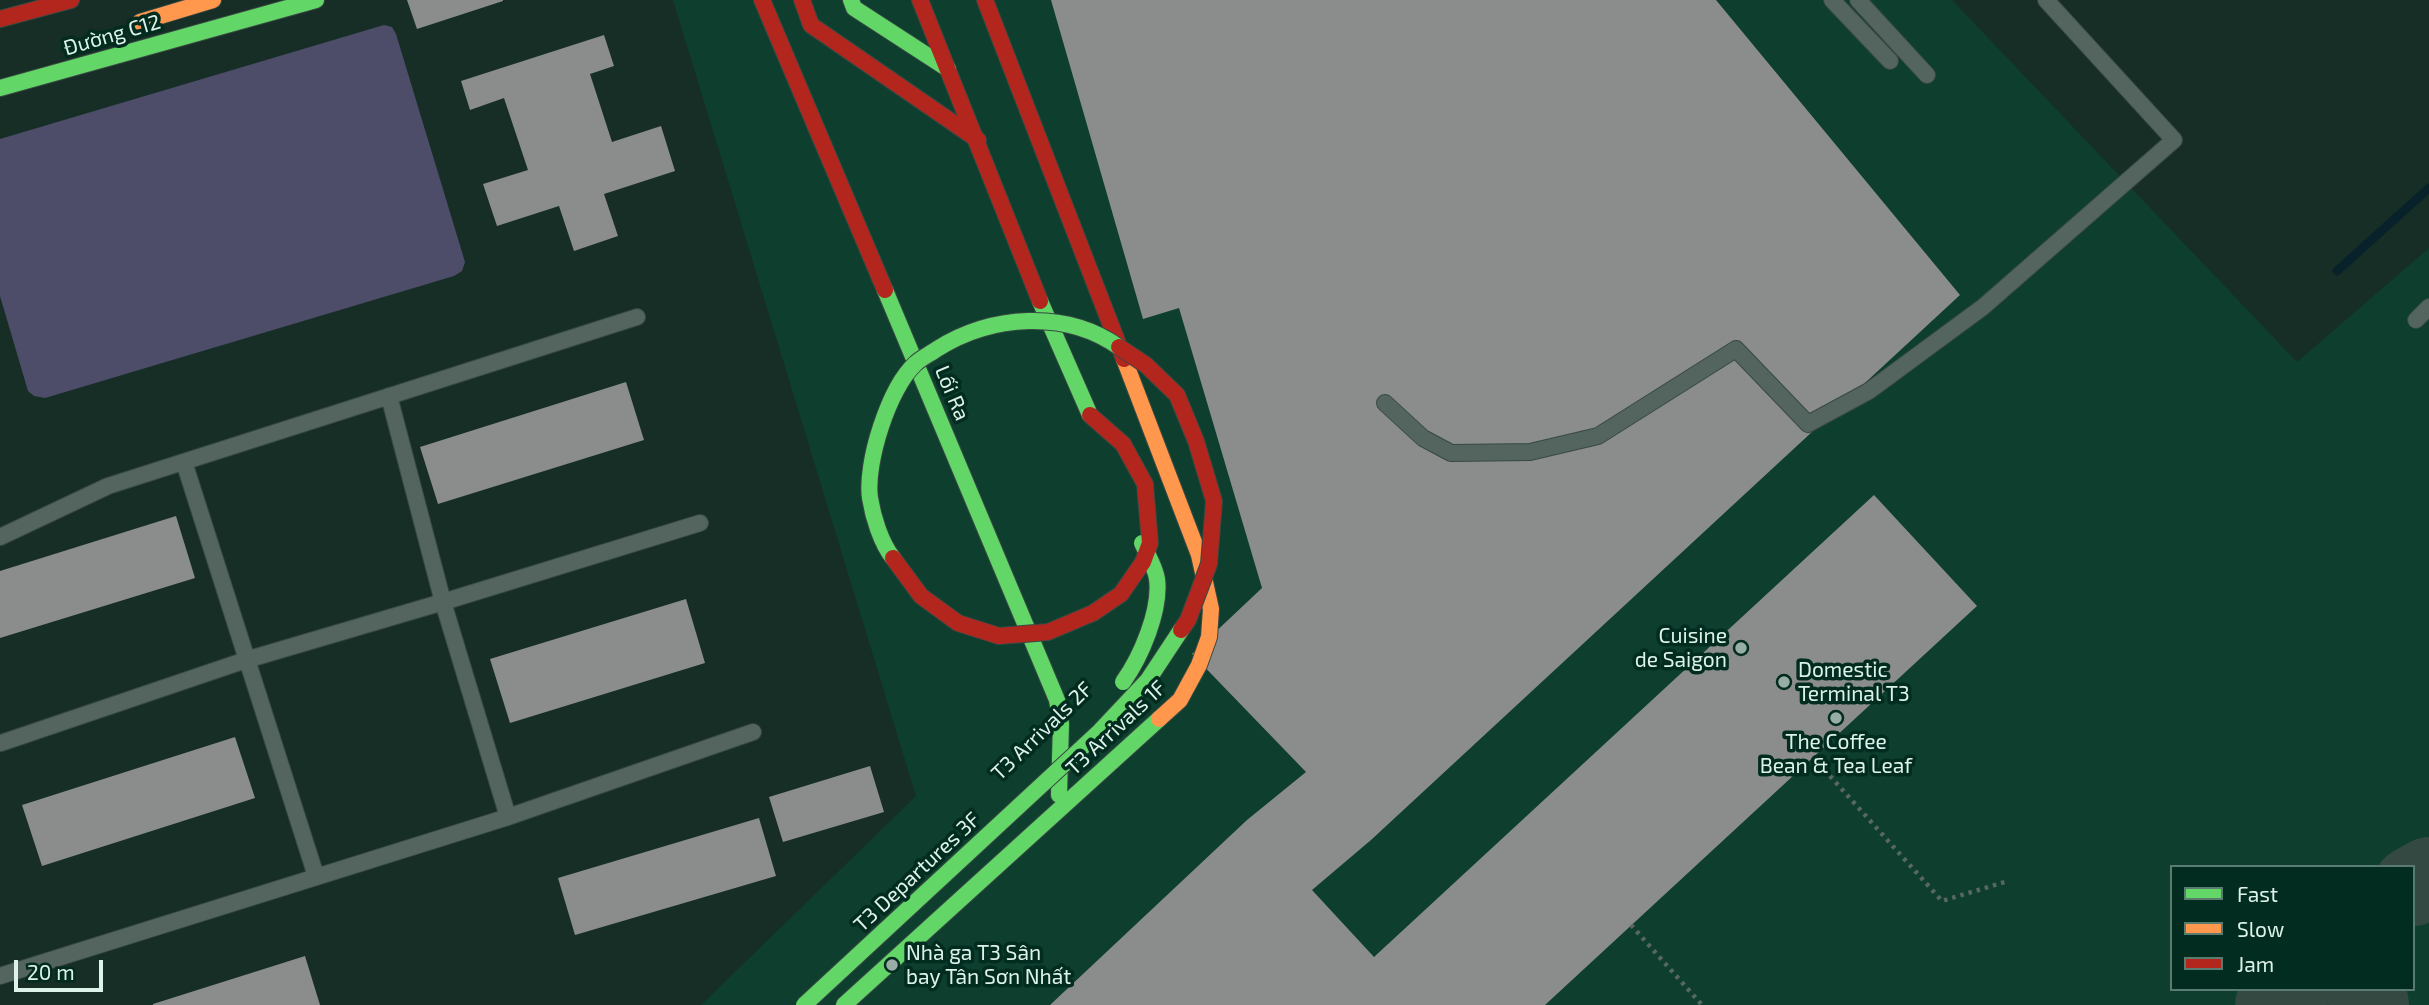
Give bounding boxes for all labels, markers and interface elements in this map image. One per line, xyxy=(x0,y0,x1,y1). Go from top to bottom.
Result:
street label: Đường C12 xyxy=(61,9,163,61)
street label: Lối Ra xyxy=(929,362,975,424)
place label: Cuisine de Saigon xyxy=(1635,623,1727,673)
marker: Cuisine de Saigon xyxy=(1733,640,1749,656)
place label: Domestic Terminal T3 xyxy=(1798,657,1910,707)
marker: Domestic Terminal T3 xyxy=(1776,674,1792,690)
street label: T3 Arrivals 1F xyxy=(1061,675,1171,781)
street label: T3 Arrivals 2F xyxy=(986,676,1098,786)
marker: The Coffee Bean & Tea Leaf xyxy=(1828,710,1844,726)
place label: The Coffee Bean & Tea Leaf xyxy=(1760,729,1912,779)
street label: T3 Departures 3F xyxy=(849,807,985,937)
legend xyxy=(2170,865,2415,991)
text: Fast xyxy=(2237,881,2278,906)
text: Slow xyxy=(2237,916,2284,941)
place label: Nhà ga T3 Sân bay Tân Sơn Nhất xyxy=(906,940,1071,990)
scale bar xyxy=(18,946,107,990)
text: Jam xyxy=(2237,951,2274,976)
marker: Nhà ga T3 Sân bay Tân Sơn Nhất xyxy=(884,957,900,973)
text: 20 m xyxy=(27,959,75,984)

